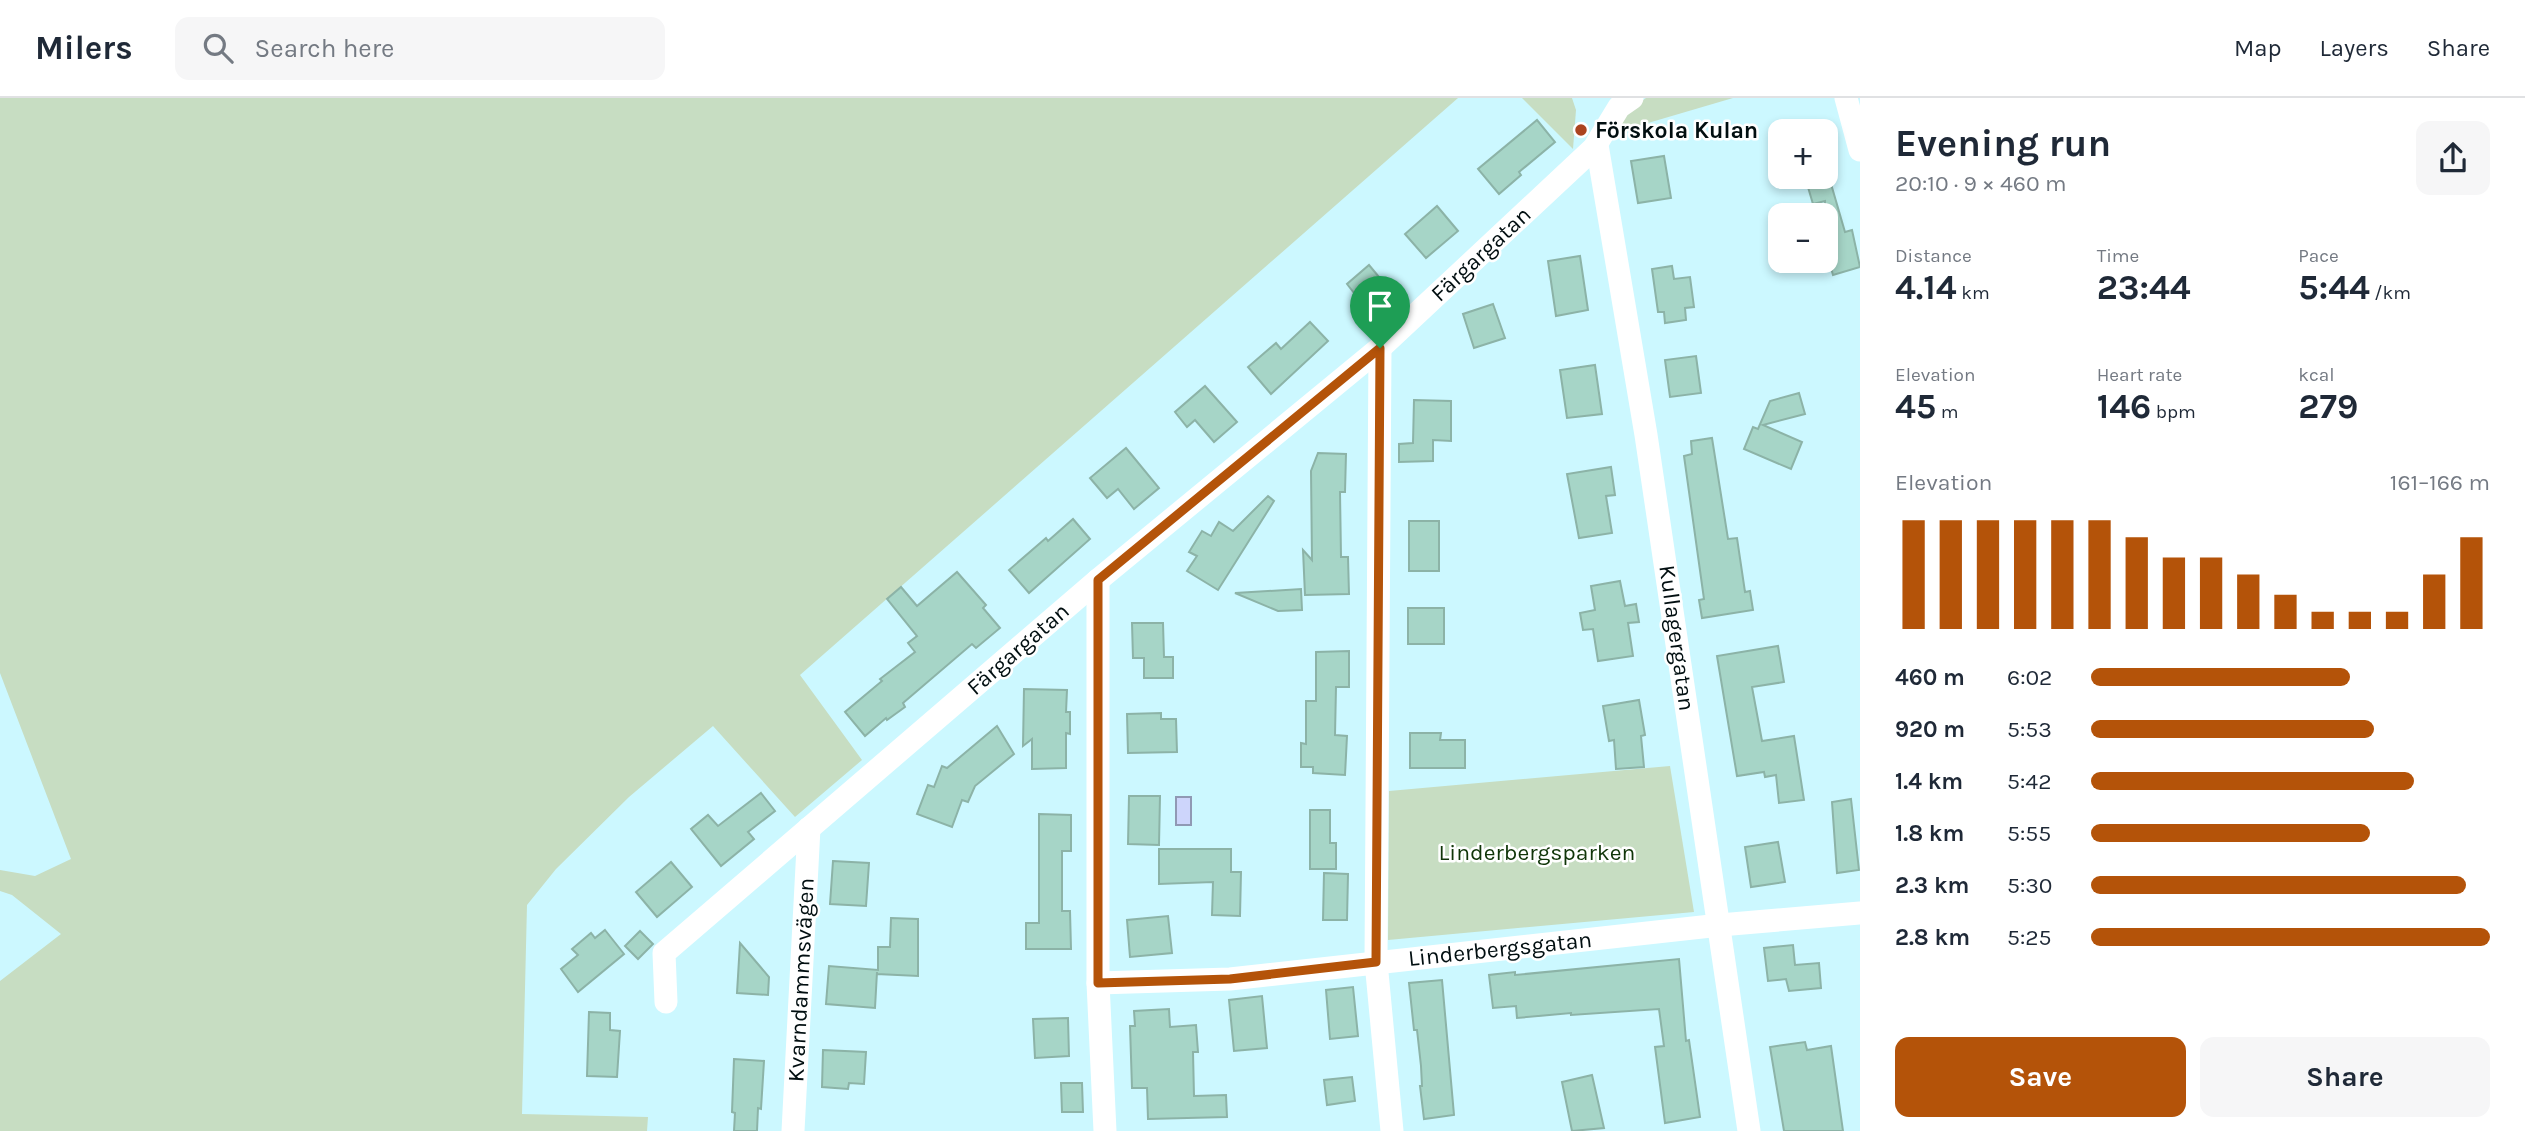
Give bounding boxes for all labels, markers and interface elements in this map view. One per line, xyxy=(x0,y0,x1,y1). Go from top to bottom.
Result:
search box xyxy=(175,17,665,80)
text: Milers xyxy=(35,29,133,67)
icon: search xyxy=(199,29,237,67)
text: Search here xyxy=(255,33,394,64)
text: Map xyxy=(2234,34,2282,62)
text: Layers xyxy=(2320,34,2389,62)
text: Share xyxy=(2427,34,2490,62)
place label: Förskola Kulan xyxy=(1595,117,1758,144)
map controls xyxy=(1768,119,1838,273)
button: + xyxy=(1768,119,1838,189)
text: Evening run xyxy=(1895,121,2111,166)
button: share xyxy=(2416,121,2490,195)
marker: Förskola Kulan xyxy=(1573,122,1589,138)
text: 20:10 · 9 × 460 m xyxy=(1895,170,2067,197)
street label: Färgargatan xyxy=(1426,201,1536,307)
button: − xyxy=(1768,203,1838,273)
text: Distance xyxy=(1895,245,1972,267)
text: Time xyxy=(2097,245,2139,267)
text: Pace xyxy=(2298,245,2339,267)
text: 4.14 xyxy=(1895,267,1957,308)
text: 23:44 xyxy=(2097,267,2191,308)
text: 5:44 xyxy=(2298,267,2370,308)
pin xyxy=(1350,276,1410,348)
text: km xyxy=(1957,282,1990,304)
text: /km xyxy=(2370,282,2411,304)
icon: arrive xyxy=(1361,287,1399,325)
text: Elevation xyxy=(1895,364,1975,386)
text: Heart rate xyxy=(2097,364,2182,386)
text: kcal xyxy=(2298,364,2335,386)
text: 45 xyxy=(1895,386,1936,427)
text: 146 xyxy=(2097,386,2151,427)
text: 279 xyxy=(2298,386,2358,427)
text: m xyxy=(1936,401,1959,423)
text: bpm xyxy=(2151,401,2196,423)
text: Elevation xyxy=(1895,469,1992,496)
text: 161–166 m xyxy=(2390,469,2490,496)
street label: Kullagergatan xyxy=(1653,563,1701,713)
street label: Färgargatan xyxy=(961,597,1075,701)
text: 460 m xyxy=(1895,664,1965,691)
text: 6:02 xyxy=(2007,664,2052,691)
text: 920 m xyxy=(1895,716,1965,743)
text: 5:53 xyxy=(2007,716,2052,743)
text: 1.4 km xyxy=(1895,768,1963,795)
text: 5:42 xyxy=(2007,768,2051,795)
text: 1.8 km xyxy=(1895,820,1964,847)
text: 5:55 xyxy=(2007,820,2051,847)
park label: Linderbergsparken xyxy=(1439,839,1635,866)
text: 2.3 km xyxy=(1895,872,1969,899)
text: 5:30 xyxy=(2007,872,2053,899)
street label: Kvarndammsvägen xyxy=(782,877,820,1083)
text: 2.8 km xyxy=(1895,924,1970,951)
text: 5:25 xyxy=(2007,924,2052,951)
street label: Linderbergsgatan xyxy=(1407,926,1593,972)
button: Save xyxy=(1895,1037,2186,1117)
button: Share xyxy=(2200,1037,2490,1117)

